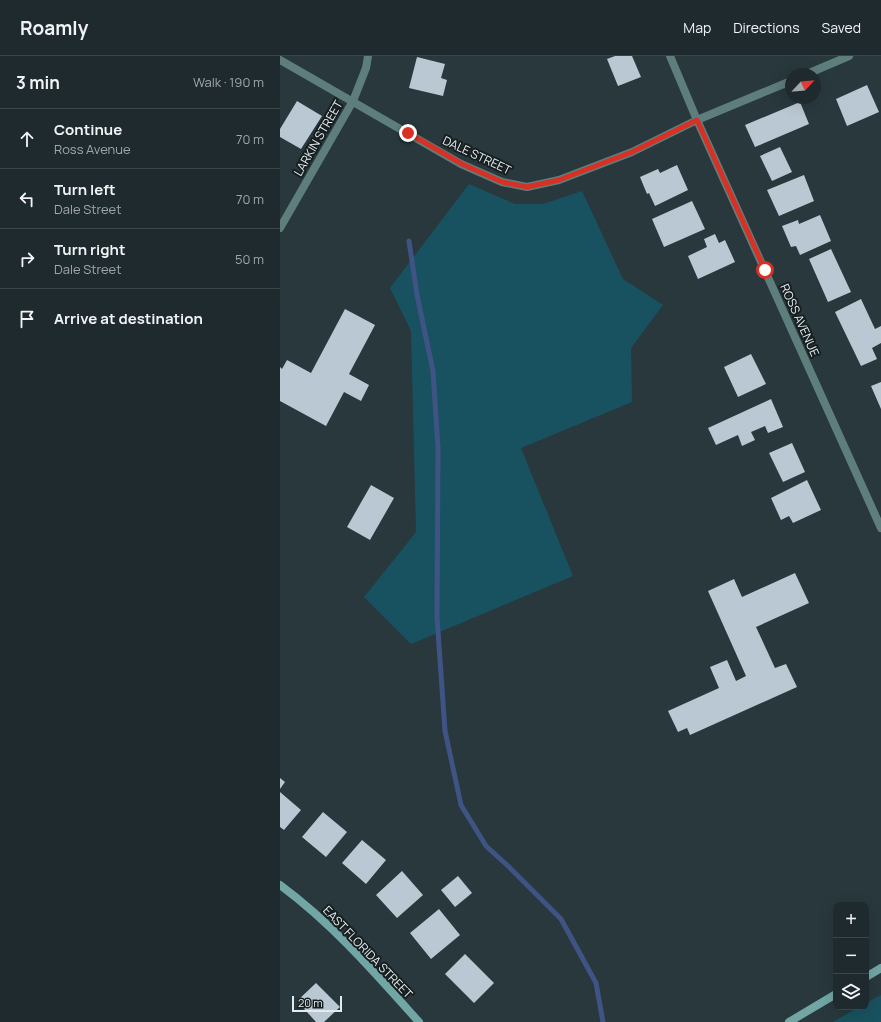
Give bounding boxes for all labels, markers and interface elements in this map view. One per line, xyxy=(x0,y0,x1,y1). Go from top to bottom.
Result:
text: Roamly xyxy=(20,15,88,41)
text: Map xyxy=(683,18,711,37)
text: Directions xyxy=(733,18,800,37)
text: Saved xyxy=(822,18,861,37)
north arrow xyxy=(785,68,821,104)
text: 3 min xyxy=(16,71,60,94)
text: Walk · 190 m xyxy=(193,73,264,91)
street label: LARKIN STREET xyxy=(289,96,347,179)
text: Continue xyxy=(54,119,122,140)
route end xyxy=(399,124,417,142)
icon: ahead xyxy=(16,128,38,150)
text: 70 m xyxy=(236,130,264,148)
street label: DALE STREET xyxy=(440,132,515,179)
text: Ross Avenue xyxy=(54,140,131,158)
text: Turn left xyxy=(54,179,116,200)
icon: left xyxy=(16,188,38,210)
text: 70 m xyxy=(236,190,264,208)
text: Dale Street xyxy=(54,200,121,218)
text: Turn right xyxy=(54,239,125,260)
icon: right xyxy=(16,248,38,270)
text: 50 m xyxy=(235,250,264,268)
text: Dale Street xyxy=(54,260,121,278)
route start xyxy=(756,261,774,279)
street label: ROSS AVENUE xyxy=(776,281,824,359)
icon: arrive xyxy=(16,308,38,330)
text: Arrive at destination xyxy=(54,308,203,329)
street label: EAST FLORIDA STREET xyxy=(319,902,417,1003)
map controls xyxy=(833,902,869,1010)
button: + xyxy=(833,902,869,938)
button: − xyxy=(833,938,869,974)
button: layers xyxy=(833,974,869,1010)
scale bar xyxy=(292,994,342,1013)
text: 20 m xyxy=(298,995,323,1010)

